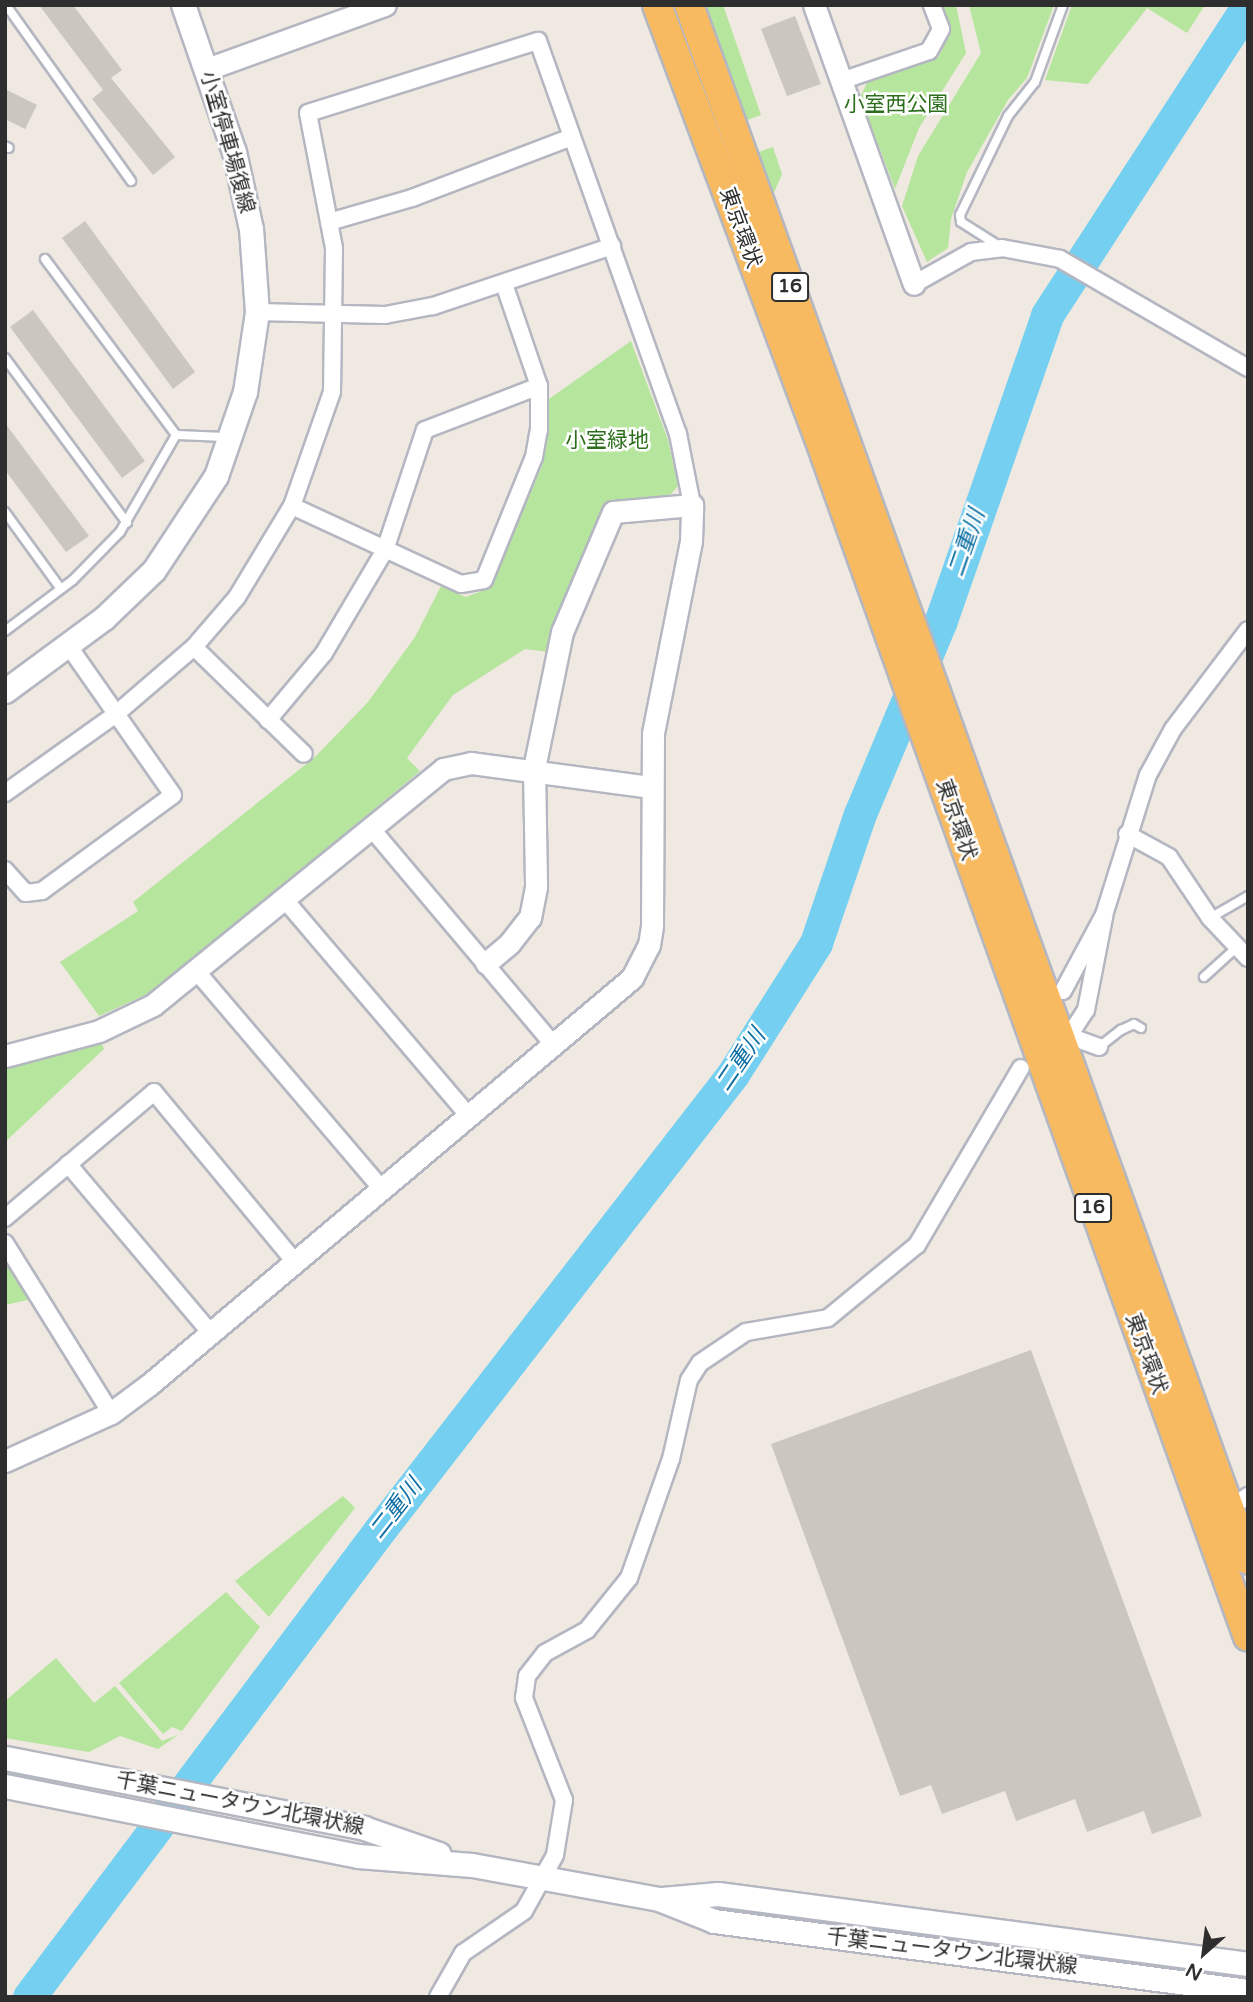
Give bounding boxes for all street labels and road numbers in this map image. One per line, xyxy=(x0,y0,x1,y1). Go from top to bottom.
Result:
street label: 小室停車場復線 xyxy=(195,68,259,216)
street label: 東京環状 xyxy=(714,184,766,272)
road number: 16 xyxy=(771,272,809,302)
street label: 東京環状 xyxy=(930,776,982,864)
road number: 16 xyxy=(1074,1192,1112,1224)
street label: 東京環状 xyxy=(1120,1310,1172,1398)
street label: 千葉ニュータウン北環状線 xyxy=(114,1768,366,1840)
street label: 千葉ニュータウン北環状線 xyxy=(825,1924,1079,1980)

